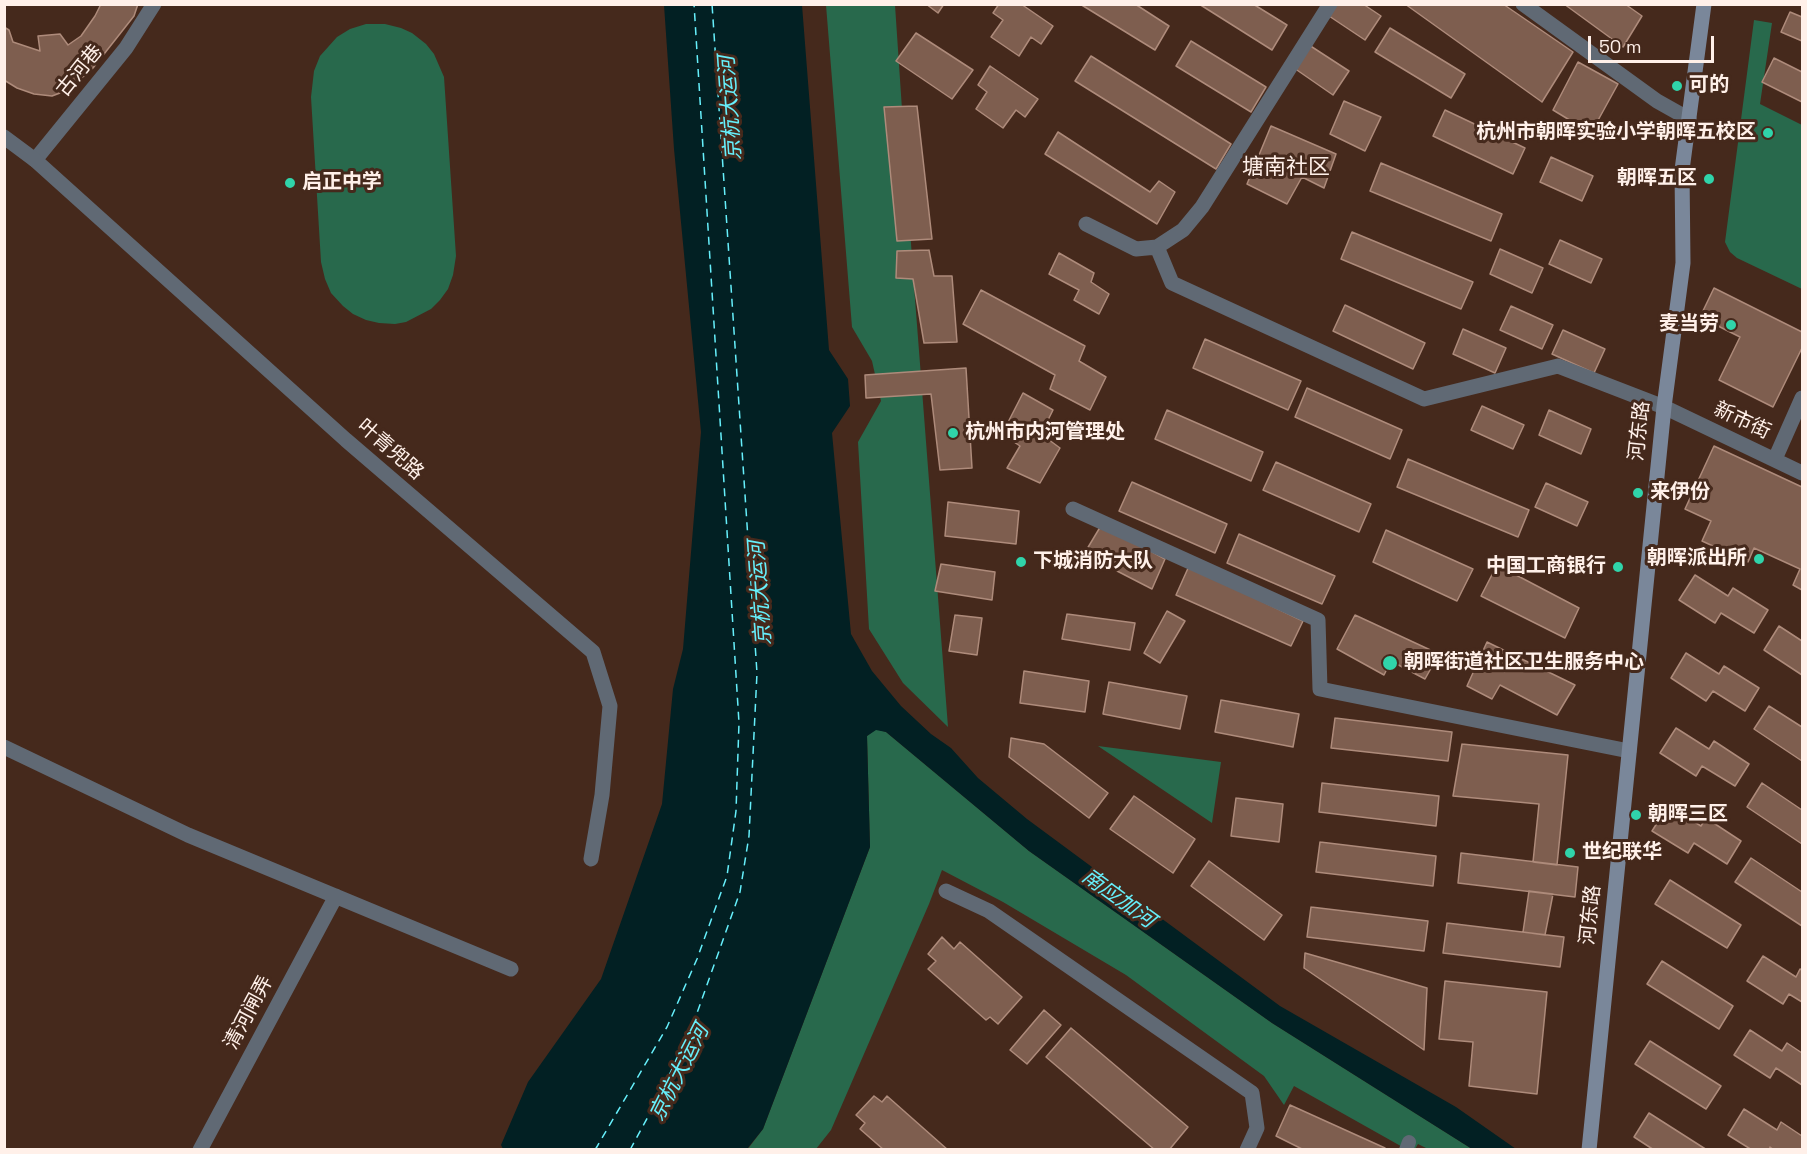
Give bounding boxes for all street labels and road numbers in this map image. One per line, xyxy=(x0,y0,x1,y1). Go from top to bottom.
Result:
street label: 古河巷 xyxy=(52,40,108,102)
street label: 新市街 xyxy=(1710,397,1774,445)
street label: 河东路 xyxy=(1625,400,1655,462)
street label: 叶青兜路 xyxy=(352,415,428,485)
street label: 河东路 xyxy=(1576,884,1606,946)
street label: 清河闸弄 xyxy=(220,972,278,1054)

